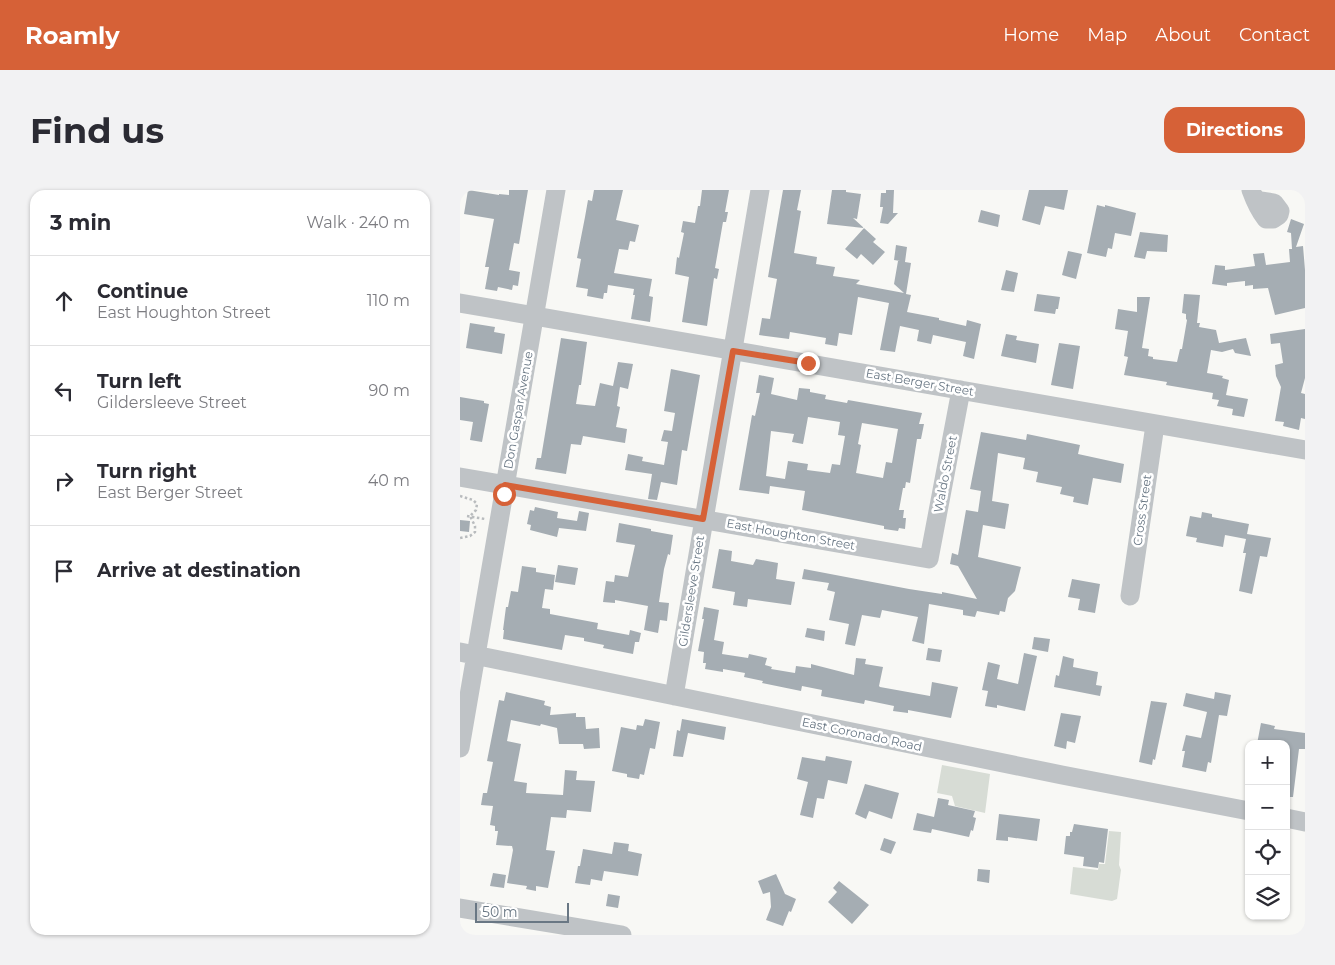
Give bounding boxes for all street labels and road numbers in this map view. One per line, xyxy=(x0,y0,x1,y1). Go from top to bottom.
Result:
street label: Don Gaspar Avenue xyxy=(500,350,536,470)
street label: East Berger Street xyxy=(865,365,975,399)
street label: Waldo Street xyxy=(930,434,960,514)
street label: Cross Street xyxy=(1130,473,1154,547)
street label: East Houghton Street xyxy=(726,515,857,553)
street label: Gildersleeve Street xyxy=(675,534,707,648)
street label: East Coronado Road xyxy=(801,714,923,754)

